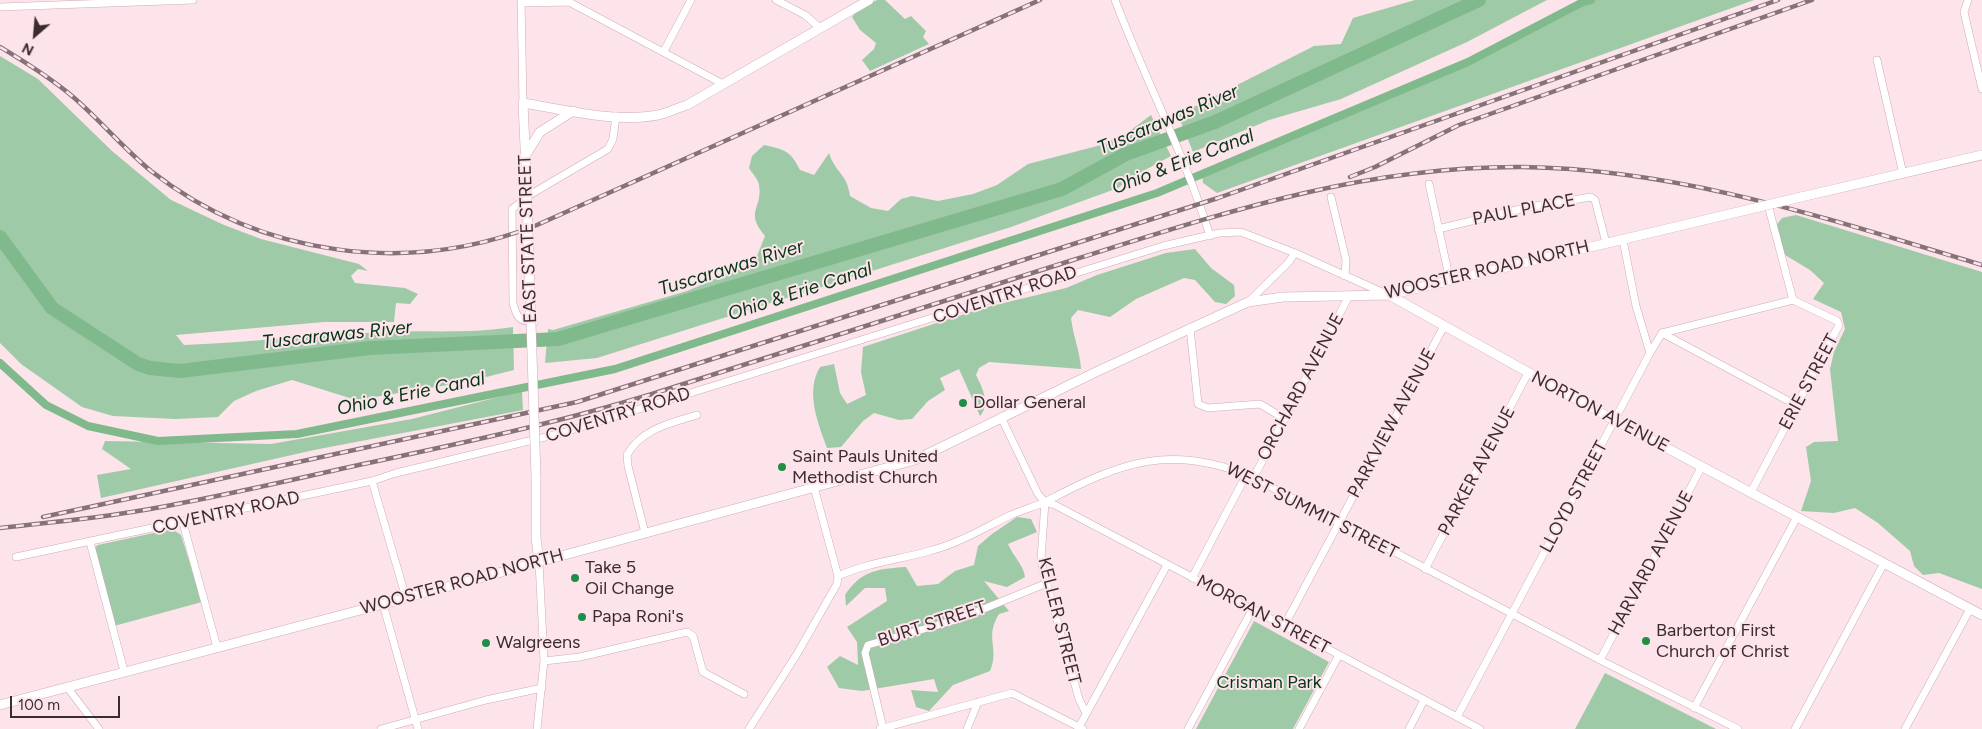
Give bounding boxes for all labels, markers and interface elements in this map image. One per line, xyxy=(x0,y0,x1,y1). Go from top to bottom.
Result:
north arrow xyxy=(10,10,60,60)
text: N xyxy=(19,39,37,59)
water label: Tuscarawas River xyxy=(1094,80,1242,160)
water label: Ohio & Erie Canal xyxy=(1109,124,1257,200)
street label: EAST STATE STREET xyxy=(514,154,542,324)
street label: PAUL PLACE xyxy=(1471,189,1577,231)
water label: Tuscarawas River xyxy=(656,235,806,301)
street label: WOOSTER ROAD NORTH xyxy=(1383,236,1591,304)
water label: Ohio & Erie Canal xyxy=(725,258,875,326)
street label: COVENTRY ROAD xyxy=(930,262,1080,328)
street label: ORCHARD AVENUE xyxy=(1253,310,1349,464)
water label: Tuscarawas River xyxy=(261,316,413,354)
street label: ERIE STREET xyxy=(1775,330,1843,434)
street label: PARKVIEW AVENUE xyxy=(1343,344,1441,502)
street label: NORTON AVENUE xyxy=(1527,366,1673,458)
water label: Ohio & Erie Canal xyxy=(335,367,487,421)
street label: COVENTRY ROAD xyxy=(543,383,693,447)
place label: Dollar General xyxy=(973,392,1086,414)
marker: Dollar General xyxy=(957,397,969,409)
street label: PARKER AVENUE xyxy=(1434,403,1520,539)
street label: LLOYD STREET xyxy=(1536,437,1612,557)
place label: Saint Pauls United Methodist Church xyxy=(792,446,938,488)
street label: WEST SUMMIT STREET xyxy=(1222,458,1402,564)
marker: Saint Pauls United Methodist Church xyxy=(776,461,788,473)
street label: COVENTRY ROAD xyxy=(150,487,302,539)
street label: HARVARD AVENUE xyxy=(1604,487,1698,639)
street label: WOOSTER ROAD NORTH xyxy=(358,544,566,620)
street label: KELLER STREET xyxy=(1033,555,1085,687)
place label: Take 5 Oil Change xyxy=(585,557,674,600)
street label: MORGAN STREET xyxy=(1193,571,1333,659)
marker: Take 5 Oil Change xyxy=(569,572,581,584)
street label: BURT STREET xyxy=(875,596,989,652)
place label: Papa Roni's xyxy=(592,606,684,628)
marker: Papa Roni's xyxy=(576,611,588,623)
place label: Barberton First Church of Christ xyxy=(1656,620,1789,662)
place label: Walgreens xyxy=(496,632,580,654)
marker: Barberton First Church of Christ xyxy=(1640,635,1652,647)
marker: Walgreens xyxy=(480,637,492,649)
park label: Crisman Park xyxy=(1217,672,1321,694)
scale bar xyxy=(12,686,122,718)
text: 100 m xyxy=(18,696,60,714)

